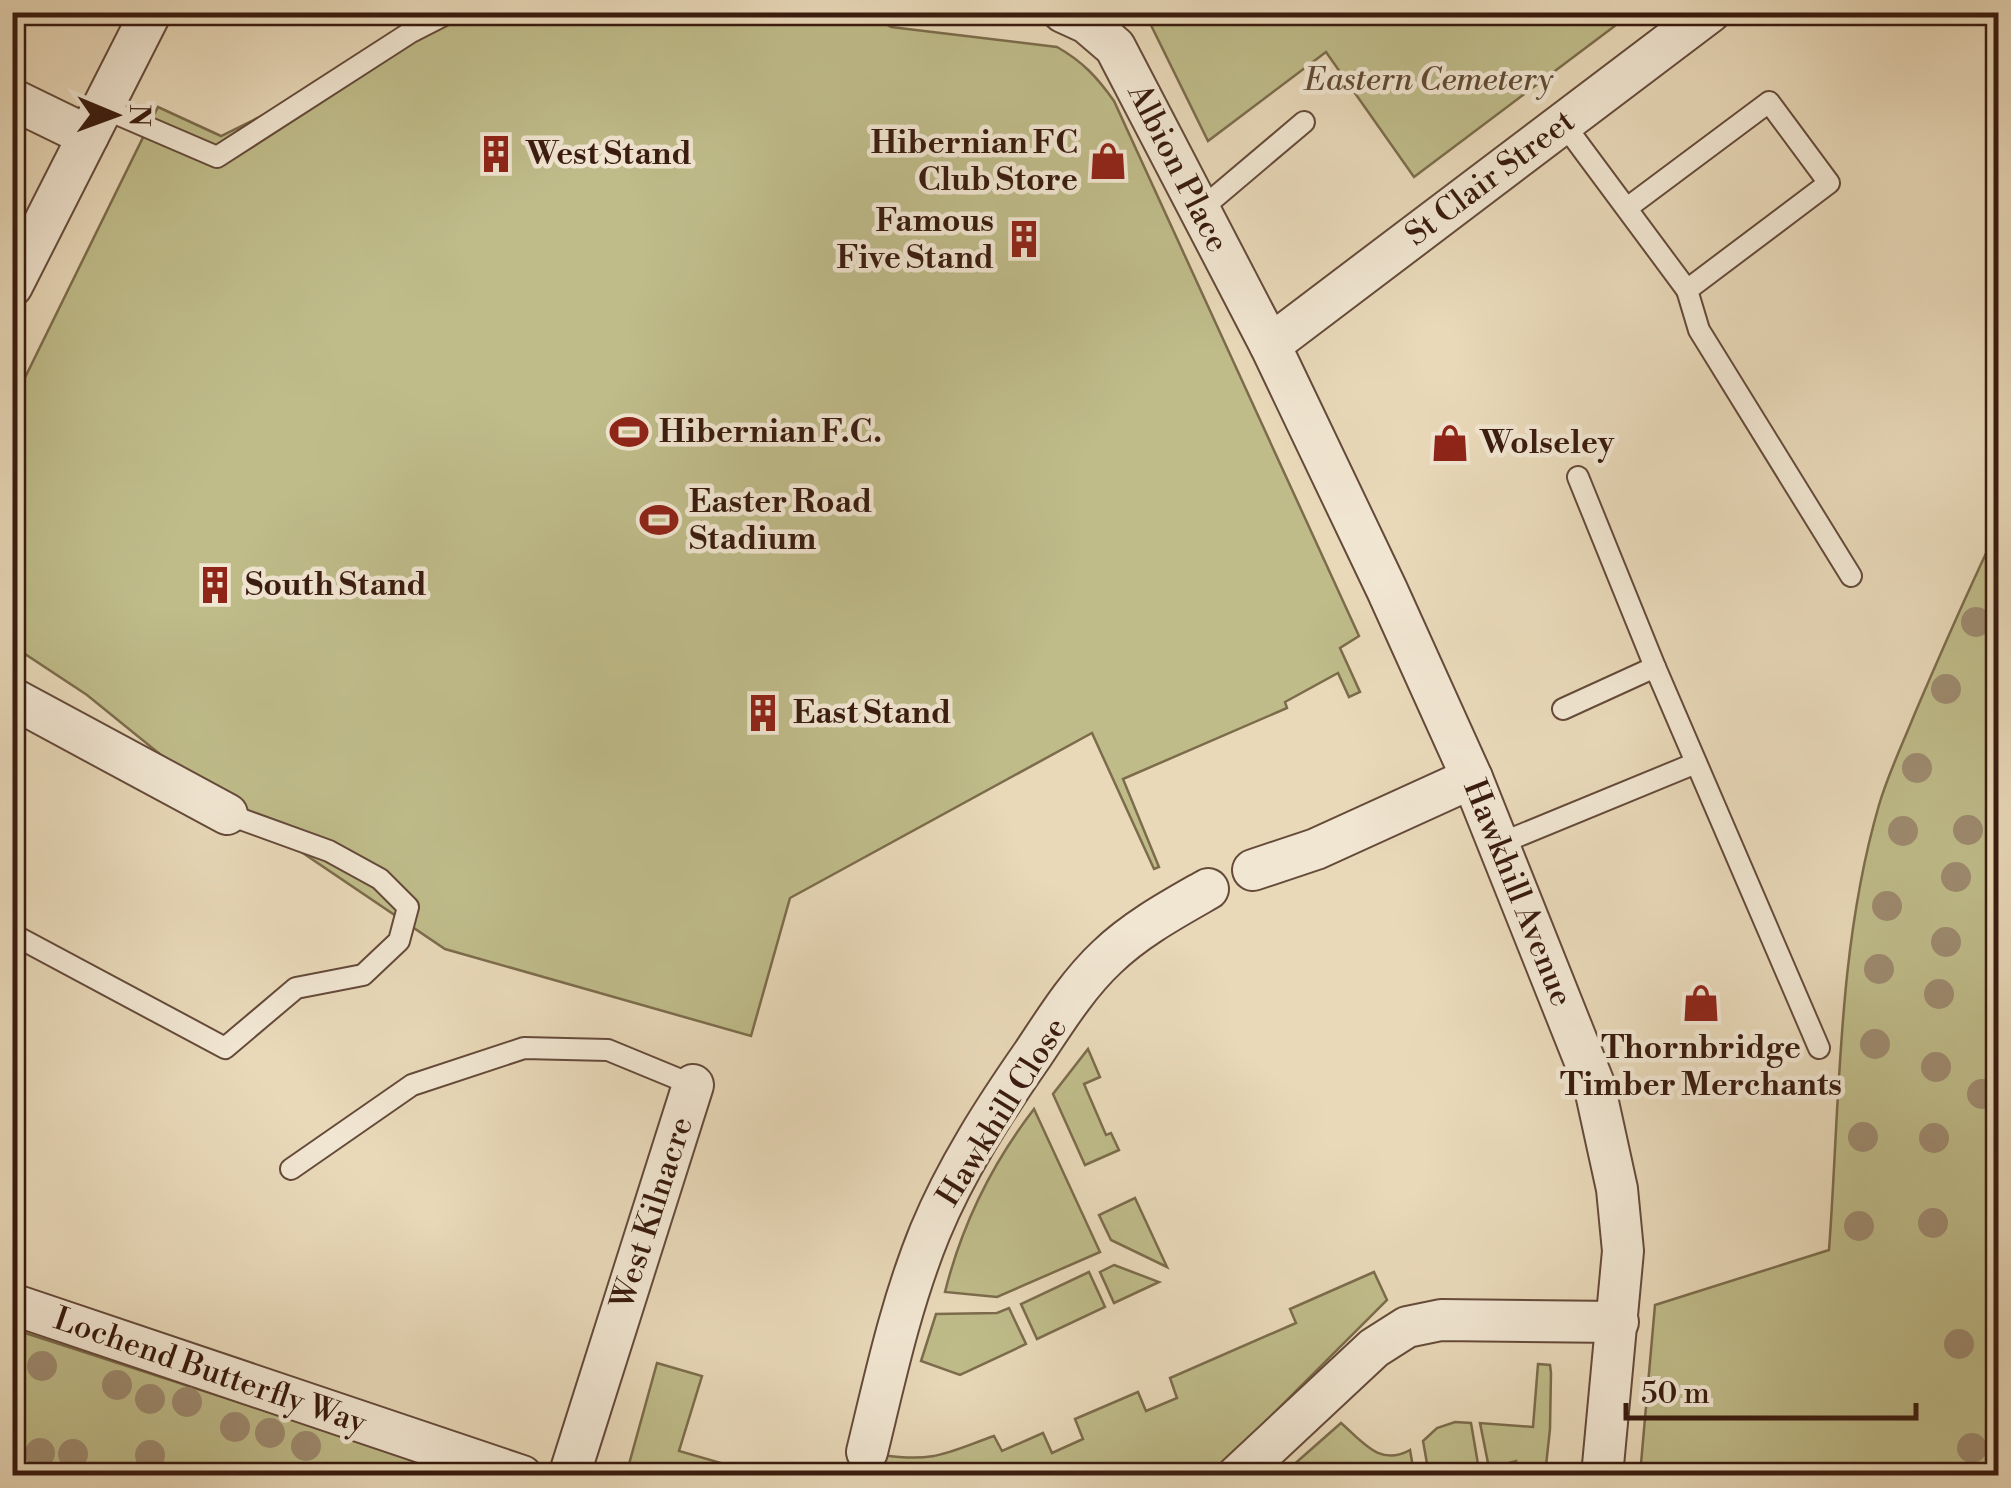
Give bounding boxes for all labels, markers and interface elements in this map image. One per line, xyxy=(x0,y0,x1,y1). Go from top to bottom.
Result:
park label: Eastern Cemetery xyxy=(1303,60,1555,100)
north arrow xyxy=(65,65,165,165)
street label: Albion Place xyxy=(1118,76,1238,259)
street label: St Clair Street xyxy=(1397,101,1583,255)
text: N xyxy=(121,104,156,127)
place label: Hibernian FC Club Store xyxy=(871,123,1078,200)
building icon: West Stand xyxy=(475,133,517,175)
place label: West Stand xyxy=(525,134,692,174)
shop icon: Hibernian FC Club Store xyxy=(1087,140,1129,182)
place label: Famous Five Stand xyxy=(837,201,994,278)
building icon: Famous Five Stand xyxy=(1003,218,1045,260)
sports icon: Hibernian F.C. xyxy=(608,411,650,453)
place label: Hibernian F.C. xyxy=(659,412,882,452)
shop icon: Wolseley xyxy=(1429,422,1471,464)
place label: Wolseley xyxy=(1479,423,1615,463)
place label: Easter Road Stadium xyxy=(689,482,872,559)
sports icon: Easter Road Stadium xyxy=(638,499,680,541)
building icon: South Stand xyxy=(194,564,236,606)
place label: South Stand xyxy=(245,565,427,605)
building icon: East Stand xyxy=(742,692,784,734)
place label: East Stand xyxy=(793,693,951,733)
street label: Hawkhill Avenue xyxy=(1454,774,1582,1012)
shop icon: Thornbridge Timber Merchants xyxy=(1680,982,1722,1024)
street label: Hawkhill Close xyxy=(928,1010,1076,1214)
place label: Thornbridge Timber Merchants xyxy=(1560,1028,1842,1105)
street label: West Kilnacre xyxy=(602,1112,702,1315)
street label: Lochend Butterfly Way xyxy=(48,1299,372,1443)
scale bar xyxy=(1626,1358,1916,1420)
text: 50 m xyxy=(1641,1375,1710,1413)

